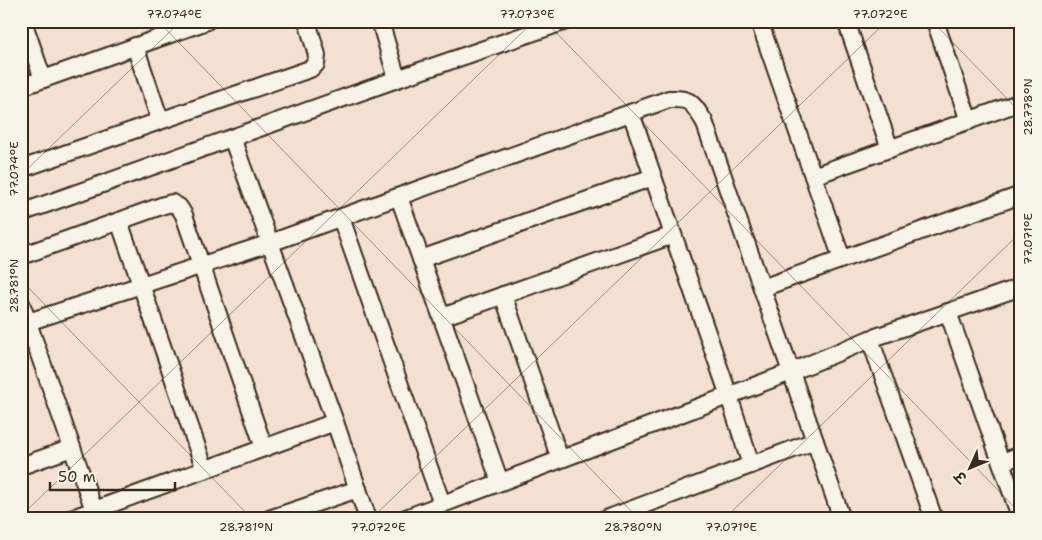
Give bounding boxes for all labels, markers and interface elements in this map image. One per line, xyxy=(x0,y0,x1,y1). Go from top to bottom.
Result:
text: 77.074°E xyxy=(146,6,202,22)
text: 77.073°E xyxy=(499,6,555,22)
text: 77.072°E xyxy=(852,6,908,22)
text: 28.778°N xyxy=(1020,78,1036,136)
text: 77.074°E xyxy=(6,141,22,197)
text: 77.071°E xyxy=(1020,213,1036,265)
text: 28.781°N xyxy=(6,259,22,313)
north arrow xyxy=(944,442,994,492)
scale bar xyxy=(50,460,175,492)
text: उ xyxy=(950,466,972,488)
text: 50 m xyxy=(58,467,96,487)
text: 28.781°N xyxy=(219,519,273,535)
text: 77.072°E xyxy=(350,519,406,535)
text: 28.780°N xyxy=(604,519,662,535)
text: 77.071°E xyxy=(705,519,757,535)

